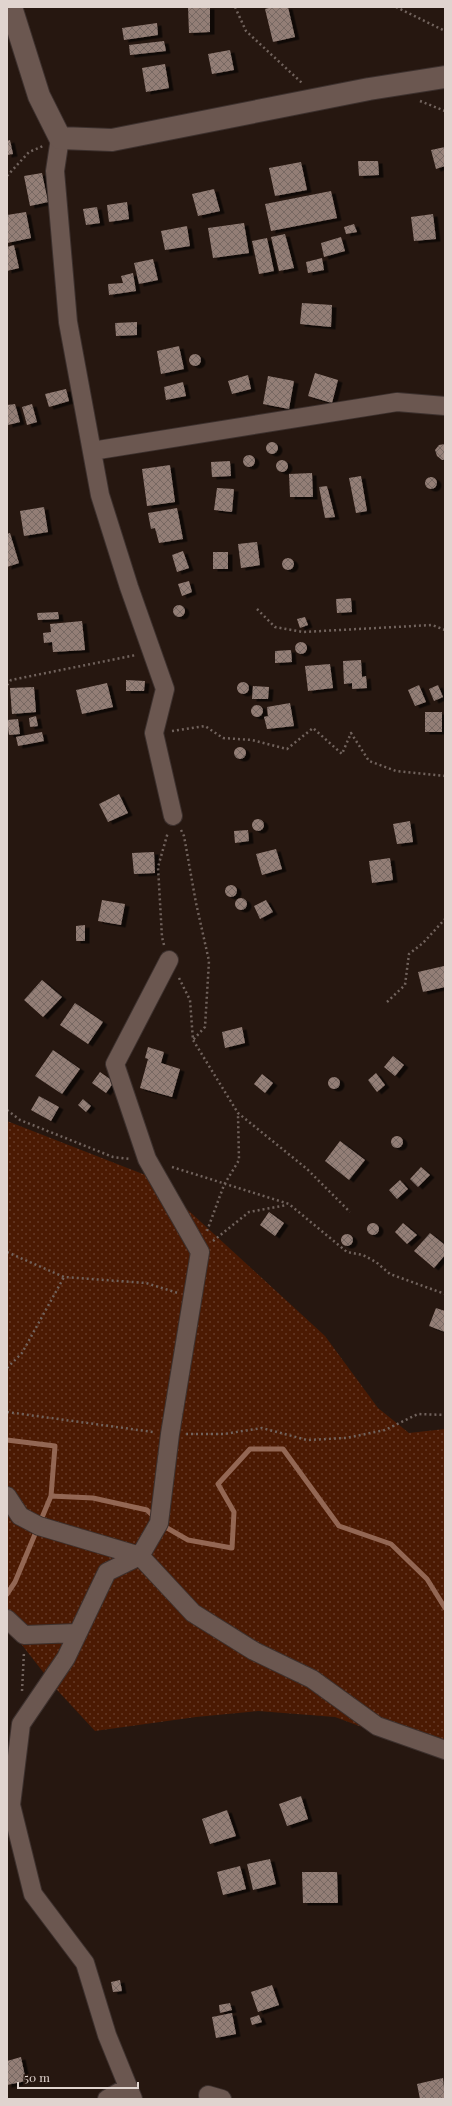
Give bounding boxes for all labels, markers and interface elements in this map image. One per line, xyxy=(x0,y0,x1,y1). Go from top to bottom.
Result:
scale bar xyxy=(18,2064,138,2090)
text: 50 m xyxy=(24,2069,50,2085)

